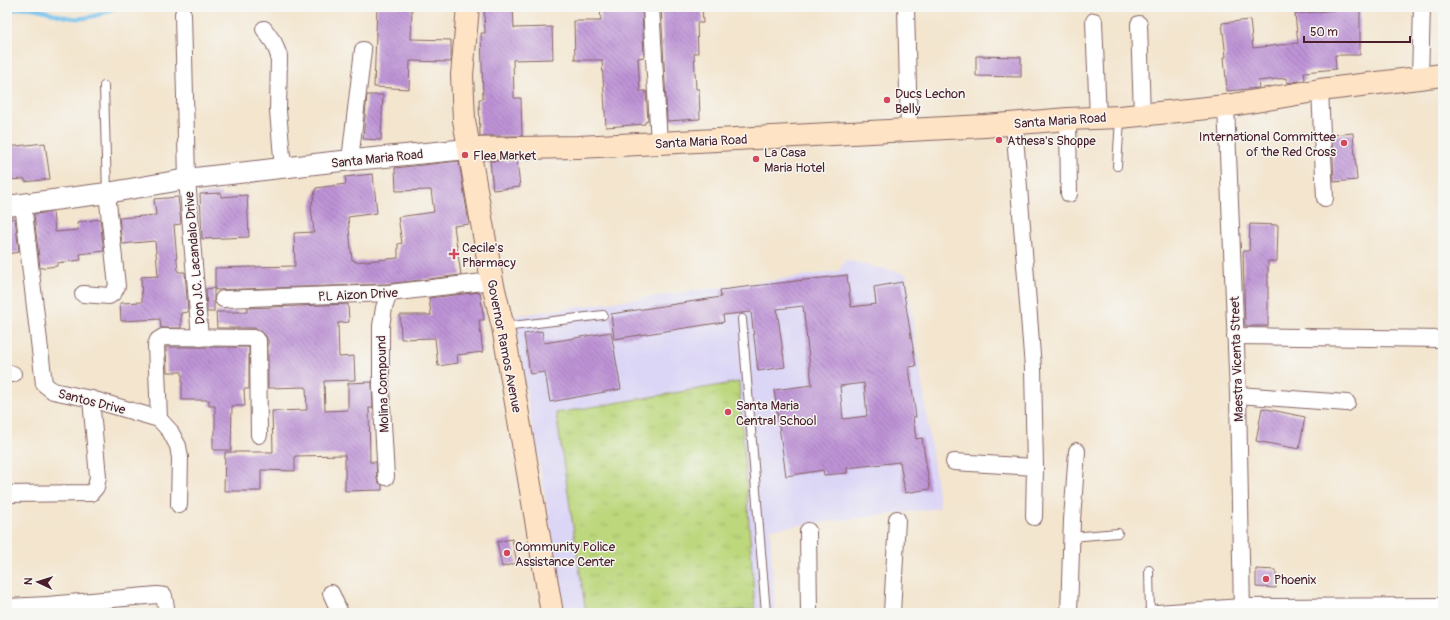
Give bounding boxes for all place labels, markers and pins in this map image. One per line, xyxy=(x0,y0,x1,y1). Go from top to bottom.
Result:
place label: Ducs Lechon Belly xyxy=(895,86,965,117)
marker: Ducs Lechon Belly xyxy=(882,95,892,105)
place label: International Committee of the Red Cross xyxy=(1199,129,1337,160)
place label: Athesa's Shoppe xyxy=(1007,133,1096,149)
marker: Athesa's Shoppe xyxy=(994,135,1004,145)
marker: International Committee of the Red Cross xyxy=(1339,138,1349,148)
place label: La Casa Maria Hotel xyxy=(764,145,825,176)
place label: Flea Market xyxy=(473,148,537,164)
marker: Flea Market xyxy=(460,150,470,160)
marker: La Casa Maria Hotel xyxy=(751,154,761,164)
place label: Cecile's Pharmacy xyxy=(462,240,516,271)
marker: Cecile's Pharmacy xyxy=(449,249,459,259)
place label: Santa Maria Central School xyxy=(736,398,817,429)
marker: Santa Maria Central School xyxy=(723,407,733,417)
place label: Community Police Assistance Center xyxy=(515,539,616,570)
marker: Community Police Assistance Center xyxy=(502,548,512,558)
place label: Phoenix xyxy=(1274,572,1317,588)
marker: Phoenix xyxy=(1261,574,1271,584)

